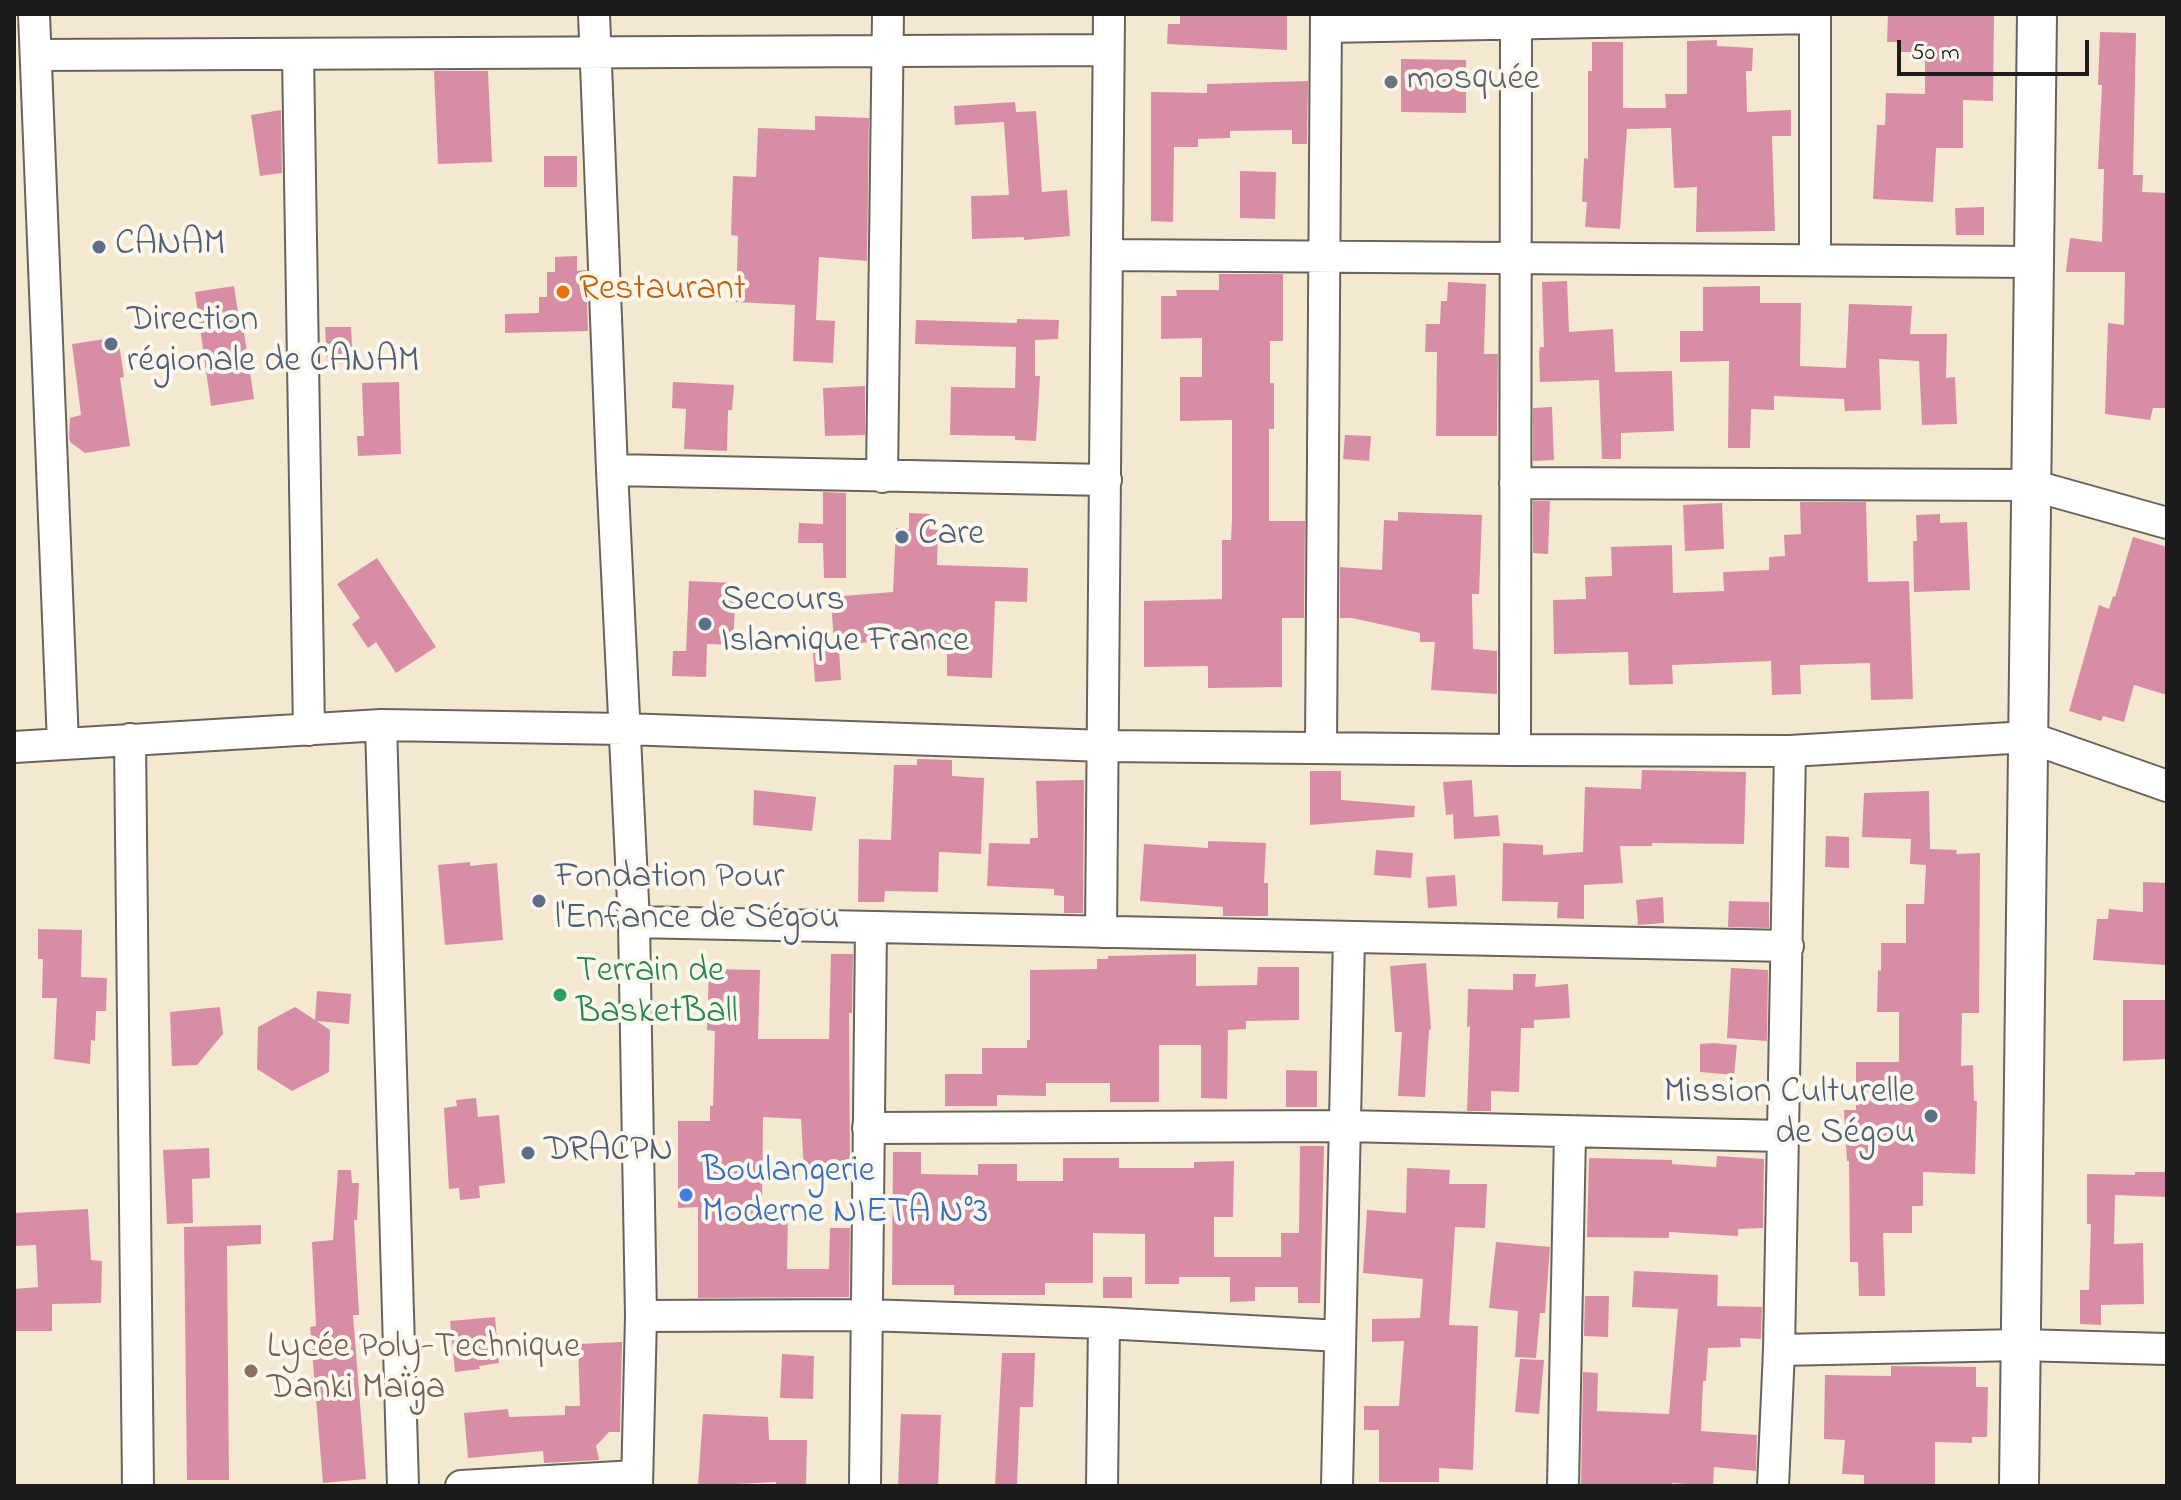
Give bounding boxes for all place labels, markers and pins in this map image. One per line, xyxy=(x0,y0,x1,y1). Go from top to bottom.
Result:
place label: mosquée xyxy=(1407,60,1540,104)
marker: mosquée xyxy=(1382,73,1400,91)
place label: CANAM xyxy=(115,225,225,269)
marker: CANAM xyxy=(90,238,108,256)
place label: Restaurant xyxy=(579,270,746,314)
marker: Restaurant xyxy=(554,283,572,301)
place label: Direction régionale de CANAM xyxy=(127,301,420,386)
marker: Direction régionale de CANAM xyxy=(102,335,120,353)
place label: Care xyxy=(918,515,984,559)
marker: Care xyxy=(893,528,911,546)
place label: Secours Islamique France xyxy=(721,581,969,666)
marker: Secours Islamique France xyxy=(696,615,714,633)
place label: Fondation Pour l'Enfance de Ségou xyxy=(555,858,839,943)
marker: Fondation Pour l'Enfance de Ségou xyxy=(530,892,548,910)
place label: Terrain de BasketBall xyxy=(576,952,738,1037)
marker: Terrain de BasketBall xyxy=(551,986,569,1004)
place label: Mission Culturelle de Ségou xyxy=(1664,1073,1915,1158)
marker: Mission Culturelle de Ségou xyxy=(1922,1107,1940,1125)
place label: DRACPN xyxy=(544,1131,673,1175)
marker: DRACPN xyxy=(519,1144,537,1162)
place label: Boulangerie Moderne NIETA N°3 xyxy=(702,1152,988,1237)
marker: Boulangerie Moderne NIETA N°3 xyxy=(677,1186,695,1204)
place label: Lycée Poly-Technique Danki Maïga xyxy=(267,1328,580,1413)
marker: Lycée Poly-Technique Danki Maïga xyxy=(242,1362,260,1380)

